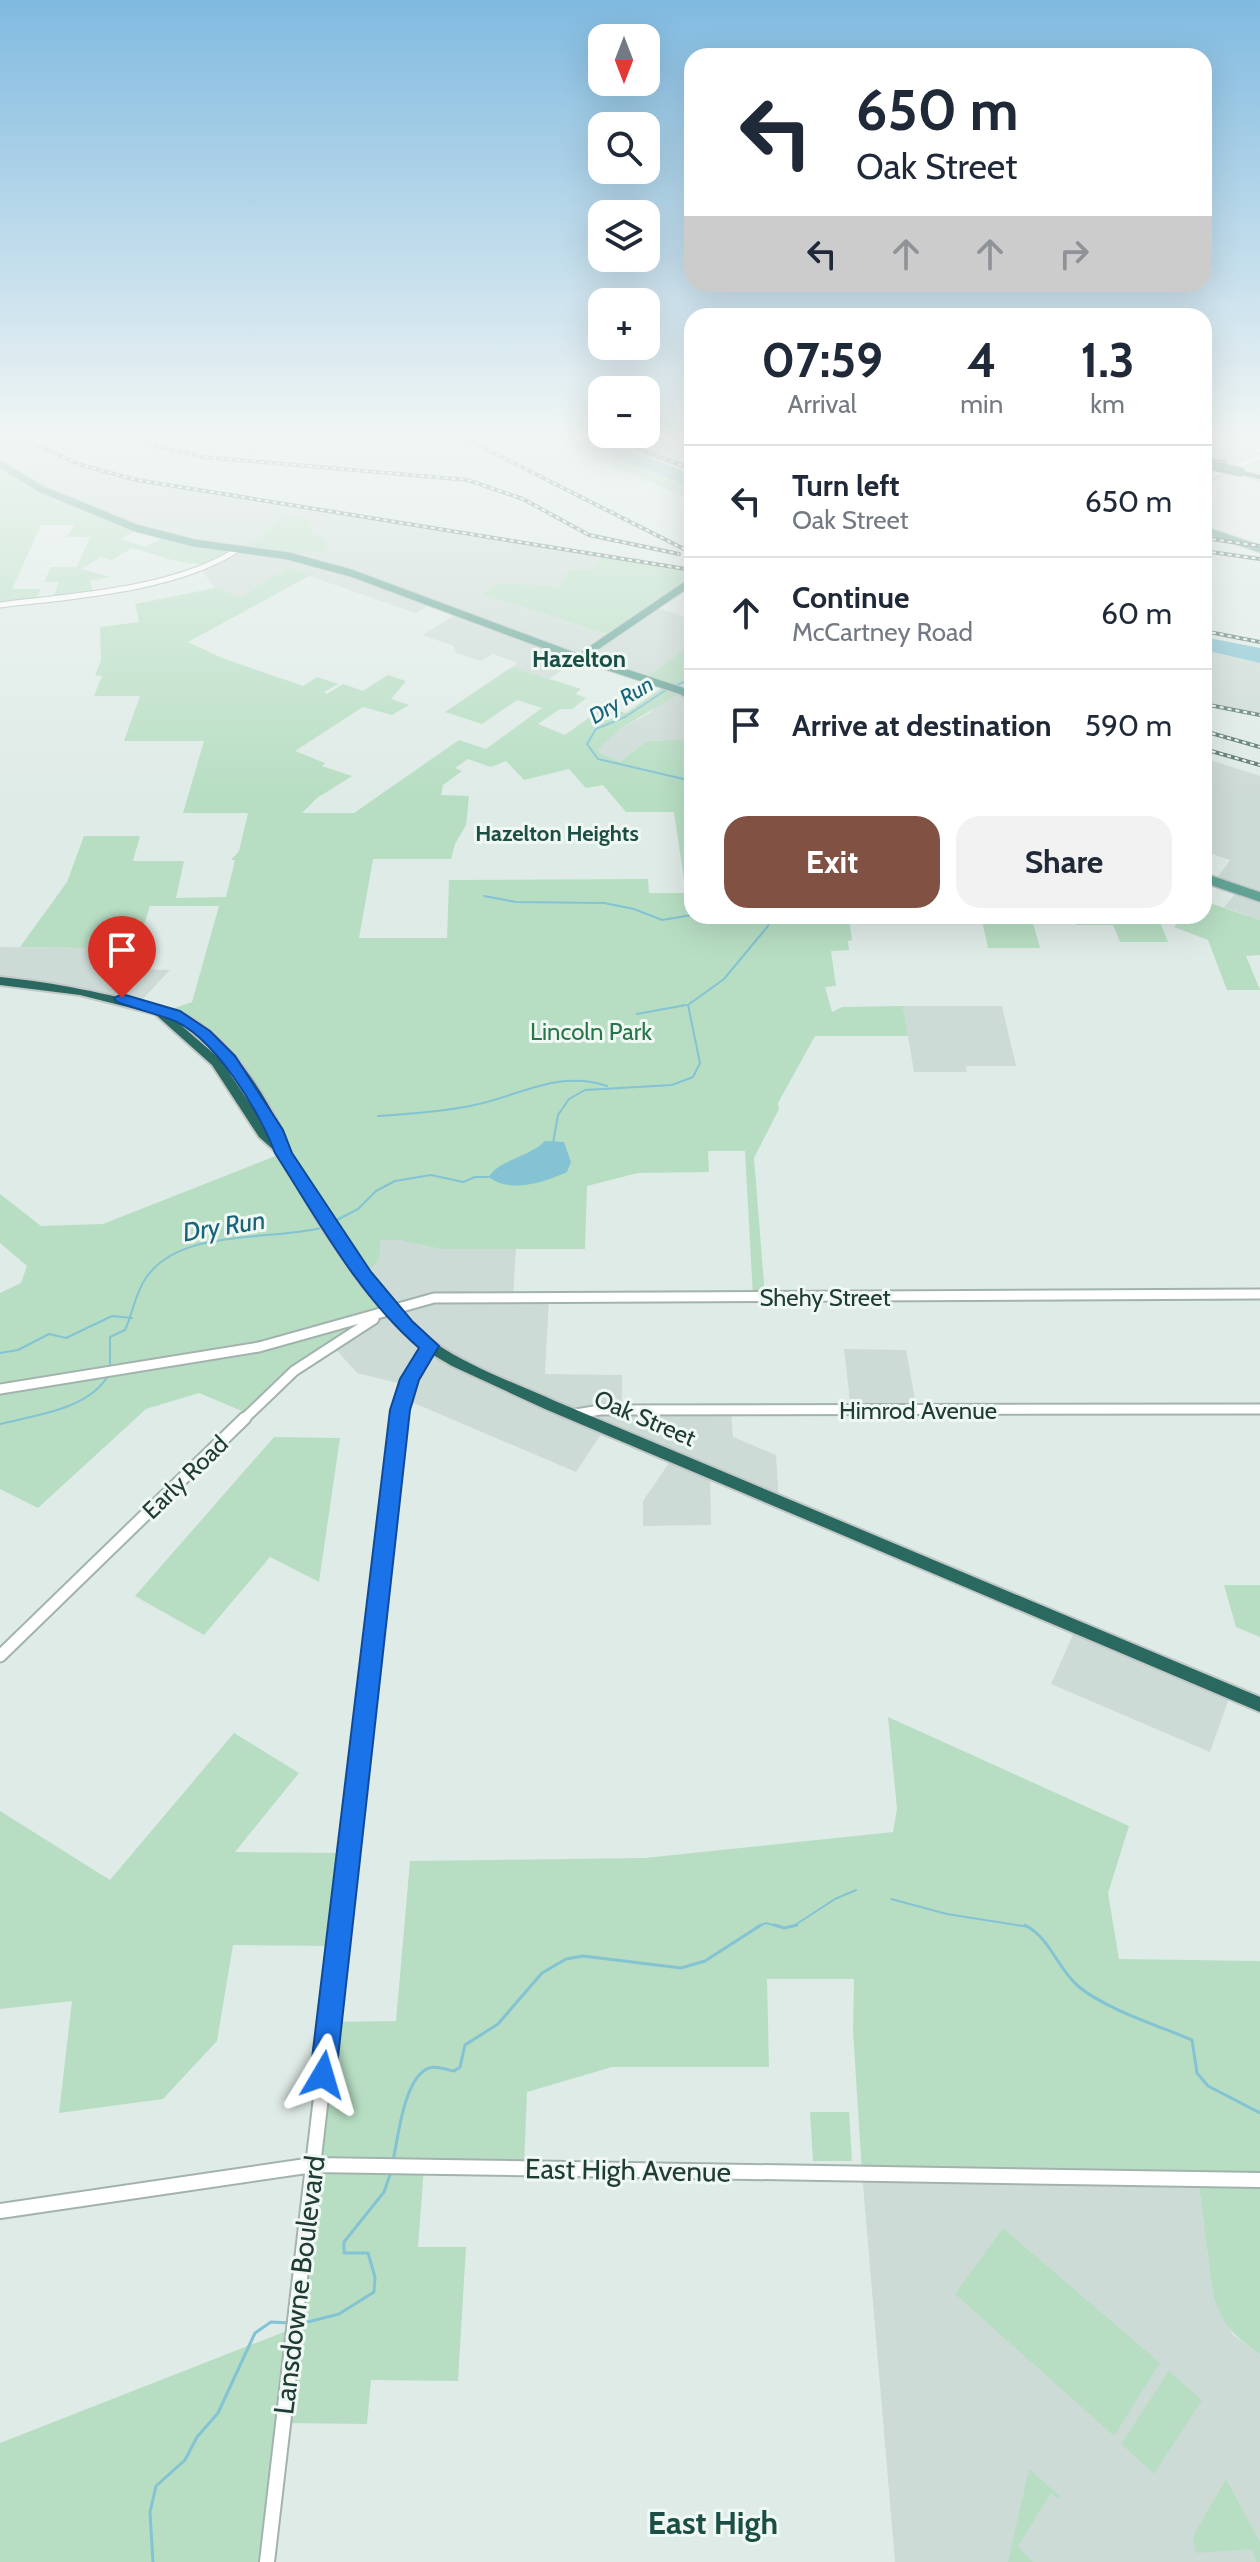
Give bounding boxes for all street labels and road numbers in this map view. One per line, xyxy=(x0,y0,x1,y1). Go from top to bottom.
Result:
street label: Shehy Street xyxy=(759,1283,891,1312)
street label: Oak Street xyxy=(590,1384,700,1452)
street label: Himrod Avenue xyxy=(839,1396,997,1425)
street label: Early Road xyxy=(136,1429,234,1525)
street label: East High Avenue xyxy=(525,2151,731,2189)
street label: Lansdowne Boulevard xyxy=(266,2154,332,2416)

